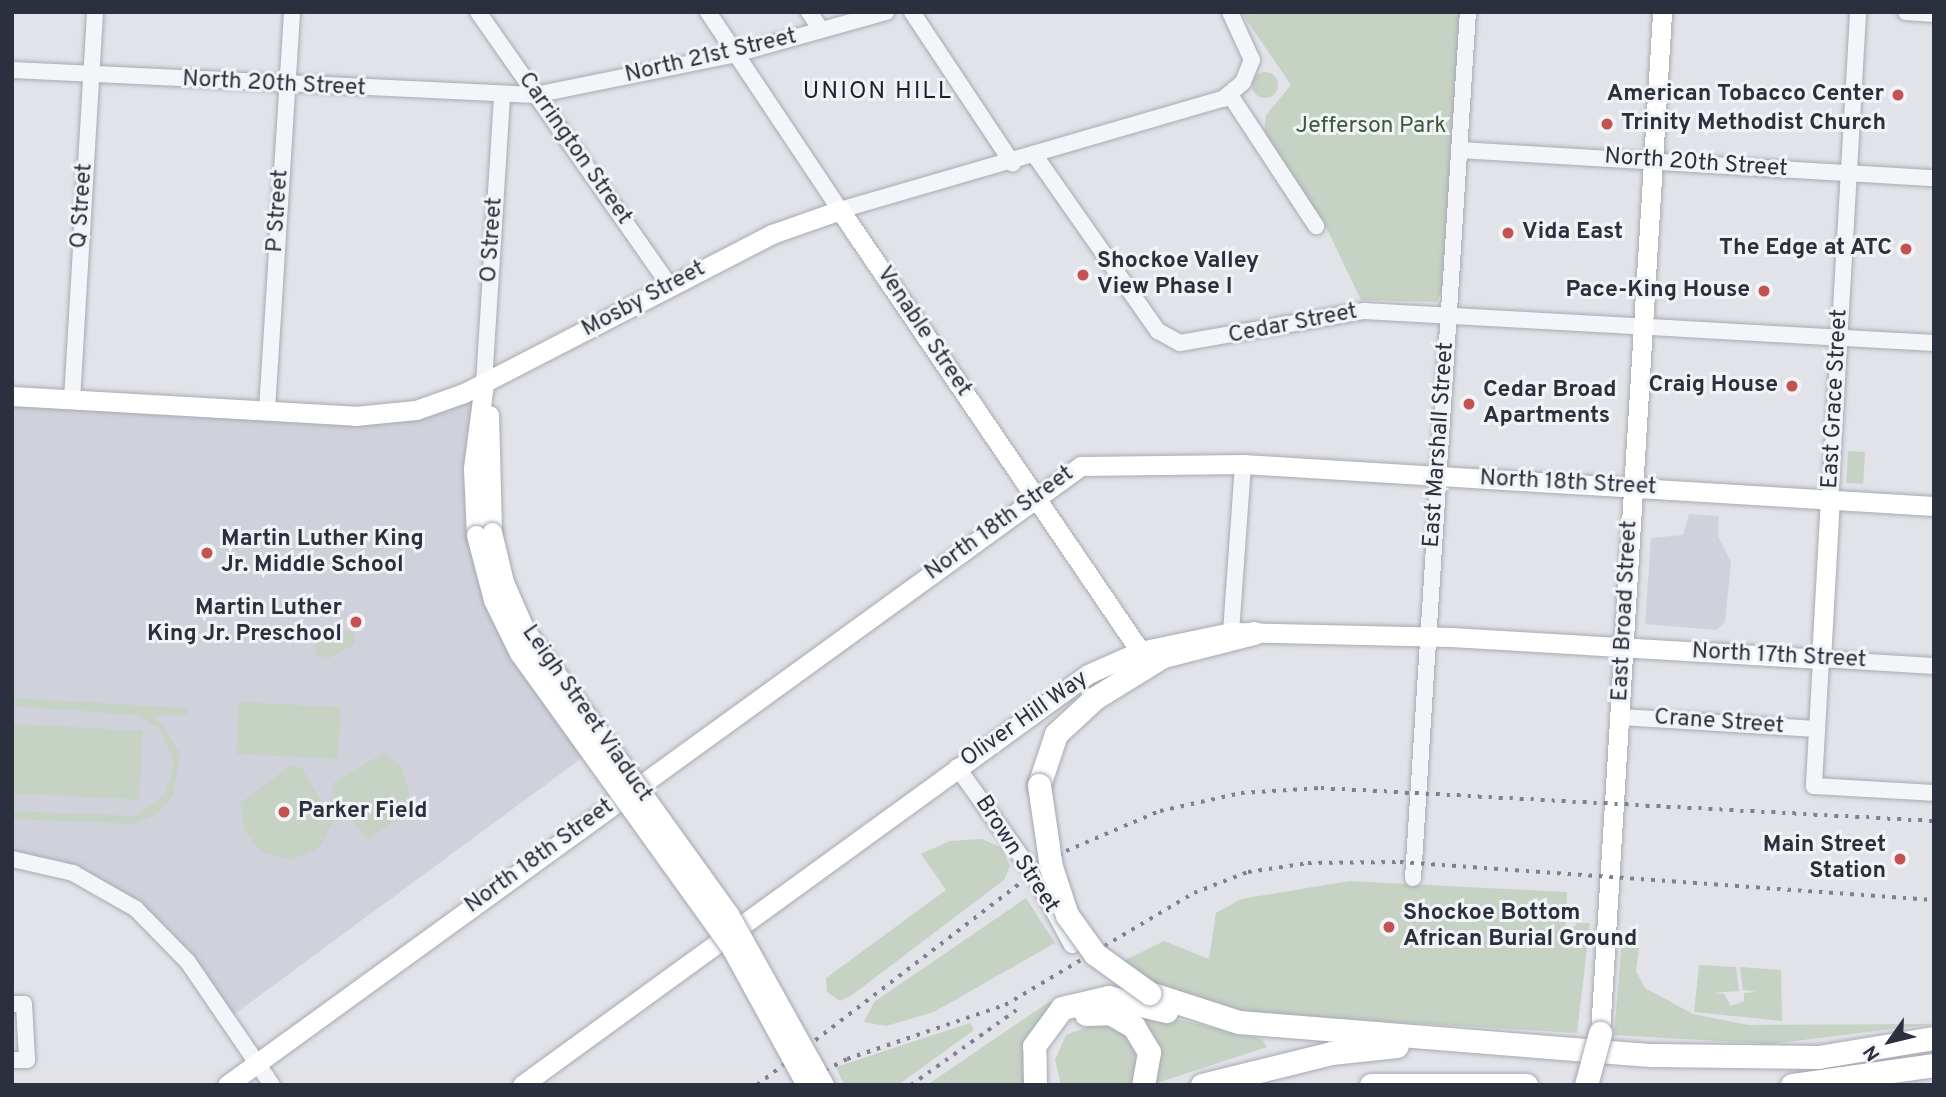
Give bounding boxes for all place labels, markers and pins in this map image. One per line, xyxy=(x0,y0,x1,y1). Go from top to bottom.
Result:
place label: American Tobacco Center xyxy=(1607,81,1884,109)
marker: American Tobacco Center xyxy=(1890,87,1906,103)
place label: Trinity Methodist Church xyxy=(1621,110,1886,138)
marker: Trinity Methodist Church xyxy=(1599,116,1615,132)
place label: Vida East xyxy=(1522,219,1623,247)
marker: Vida East xyxy=(1500,225,1516,241)
place label: The Edge at ATC xyxy=(1718,235,1892,263)
marker: The Edge at ATC xyxy=(1898,241,1914,257)
place label: Shockoe Valley View Phase I xyxy=(1097,248,1260,302)
marker: Shockoe Valley View Phase I xyxy=(1075,267,1091,283)
place label: Pace-King House xyxy=(1565,277,1750,305)
marker: Pace-King House xyxy=(1756,283,1772,299)
place label: Craig House xyxy=(1648,372,1778,400)
place label: Cedar Broad Apartments xyxy=(1483,377,1617,431)
marker: Craig House xyxy=(1784,378,1800,394)
marker: Cedar Broad Apartments xyxy=(1461,396,1477,412)
place label: Martin Luther King Jr. Middle School xyxy=(221,526,424,580)
marker: Martin Luther King Jr. Middle School xyxy=(199,545,215,561)
place label: Martin Luther King Jr. Preschool xyxy=(147,595,342,649)
marker: Martin Luther King Jr. Preschool xyxy=(348,614,364,630)
place label: Parker Field xyxy=(298,798,428,826)
marker: Parker Field xyxy=(276,804,292,820)
place label: Main Street Station xyxy=(1763,832,1886,886)
marker: Main Street Station xyxy=(1892,851,1908,867)
place label: Shockoe Bottom African Burial Ground xyxy=(1403,900,1637,954)
marker: Shockoe Bottom African Burial Ground xyxy=(1381,919,1397,935)

